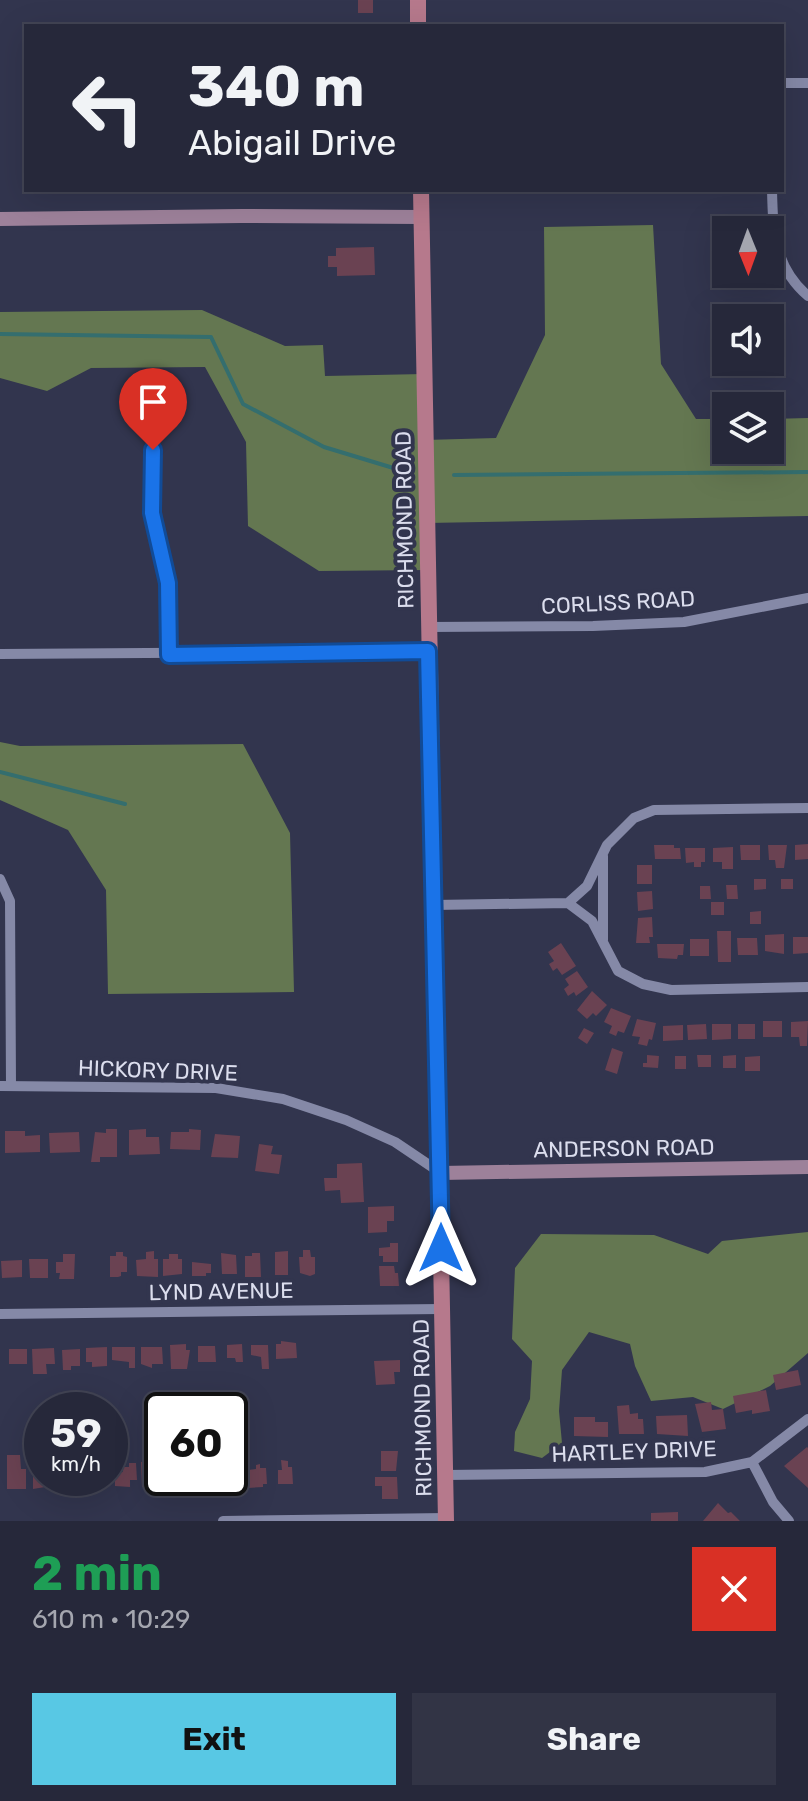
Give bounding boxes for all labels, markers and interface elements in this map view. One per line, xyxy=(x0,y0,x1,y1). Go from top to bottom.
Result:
text: 340 m xyxy=(188,54,364,120)
icon: left xyxy=(56,56,160,160)
text: Abigail Drive xyxy=(188,121,397,164)
north arrow xyxy=(712,216,784,288)
map controls xyxy=(712,216,784,464)
button: sound xyxy=(712,304,784,376)
pin xyxy=(119,368,187,450)
icon: arrive xyxy=(131,380,175,424)
button: layers xyxy=(712,392,784,464)
street label: RICHMOND ROAD xyxy=(389,431,420,609)
street label: CORLISS ROAD xyxy=(540,585,696,620)
street label: HICKORY DRIVE xyxy=(78,1054,238,1087)
street label: ANDERSON ROAD xyxy=(533,1133,715,1164)
position arrow xyxy=(399,1206,483,1290)
street label: LYND AVENUE xyxy=(148,1277,294,1306)
street label: RICHMOND ROAD xyxy=(407,1319,438,1497)
speed limit sign: 60 xyxy=(144,1392,248,1496)
text: 59 xyxy=(50,1410,102,1457)
street label: HARTLEY DRIVE xyxy=(551,1435,717,1468)
text: km/h xyxy=(51,1452,101,1476)
text: 2 min xyxy=(32,1545,162,1602)
button: close xyxy=(692,1547,776,1631)
text: 610 m · 10:29 xyxy=(32,1604,190,1635)
button: Exit xyxy=(32,1693,396,1785)
button: Share xyxy=(412,1693,776,1785)

